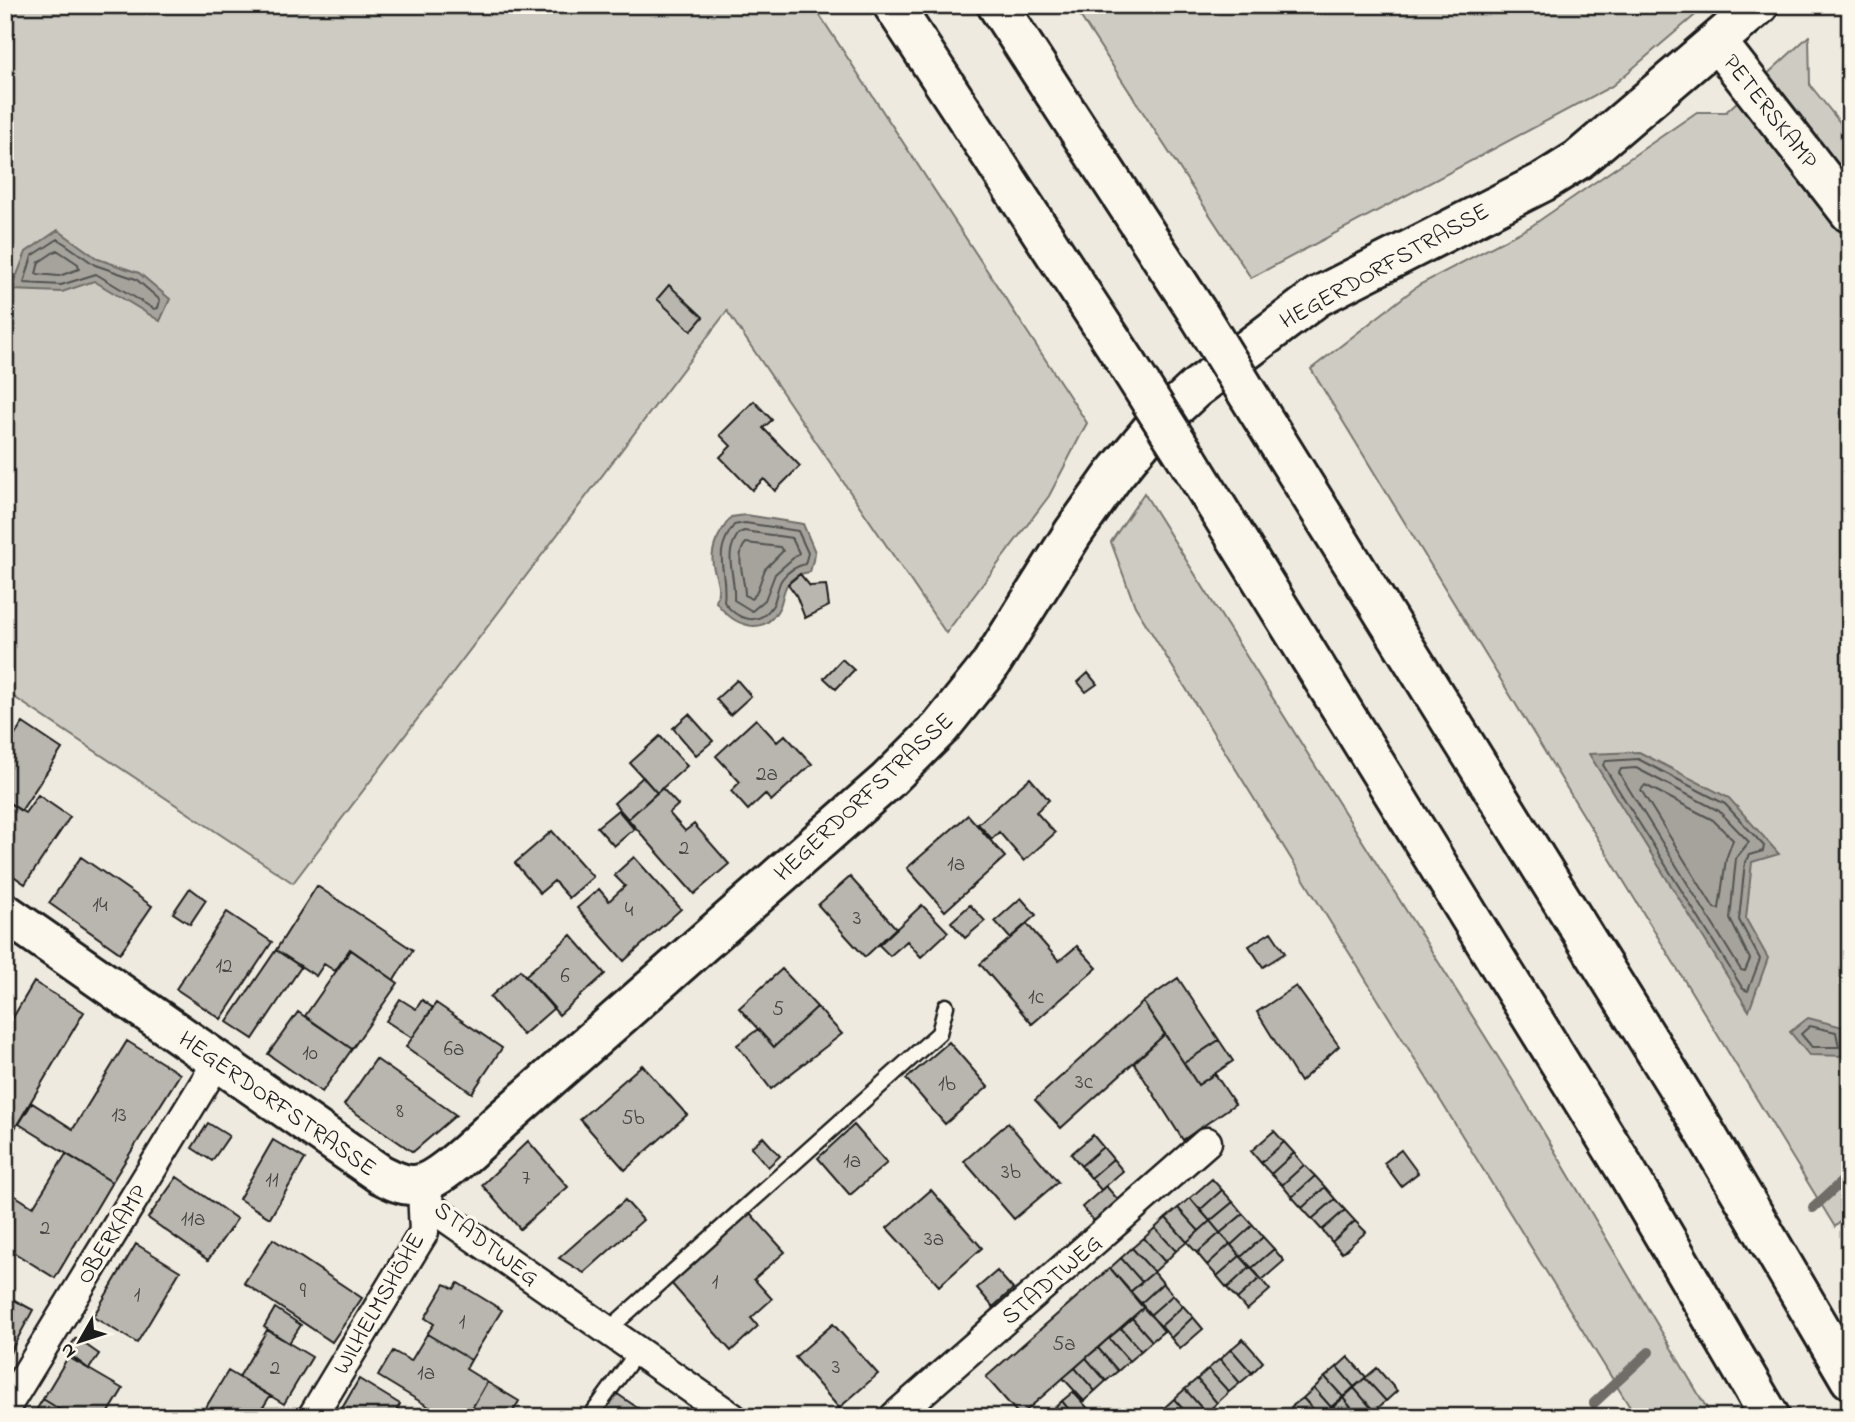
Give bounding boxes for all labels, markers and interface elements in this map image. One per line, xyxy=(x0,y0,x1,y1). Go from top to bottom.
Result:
street label: PETERSKAMP xyxy=(1713,48,1825,178)
street label: HEGERDORFSTRASSE xyxy=(1274,195,1496,339)
street label: HEGERDORFSTRASSE xyxy=(767,705,962,891)
house number: 2a xyxy=(756,760,778,790)
house number: 2 xyxy=(679,834,689,864)
house number: 1a xyxy=(947,850,965,880)
house number: 14 xyxy=(92,891,108,921)
house number: 4 xyxy=(625,896,634,926)
house number: 3 xyxy=(853,904,861,934)
house number: 12 xyxy=(215,952,233,982)
house number: 6 xyxy=(560,962,570,992)
house number: 1c xyxy=(1028,983,1045,1013)
house number: 5 xyxy=(772,995,784,1025)
street label: HEGERDORFSTRASSE xyxy=(170,1023,383,1187)
house number: 6a xyxy=(444,1035,464,1065)
house number: 10 xyxy=(302,1039,318,1069)
house number: 3c xyxy=(1075,1068,1094,1098)
house number: 1b xyxy=(938,1070,956,1100)
house number: 8 xyxy=(396,1097,404,1127)
house number: 13 xyxy=(111,1101,127,1131)
house number: 5b xyxy=(621,1104,645,1134)
house number: 1a xyxy=(843,1147,861,1177)
house number: 3b xyxy=(1001,1158,1021,1188)
house number: 7 xyxy=(522,1164,531,1194)
house number: 11 xyxy=(265,1166,279,1196)
street label: OBERKAMP xyxy=(69,1178,158,1292)
street label: STADTWEG xyxy=(426,1194,545,1296)
house number: 11a xyxy=(181,1205,205,1235)
house number: 2 xyxy=(40,1214,50,1244)
house number: 3a xyxy=(924,1225,944,1255)
street label: WILHELMSHÖHE xyxy=(325,1227,435,1382)
street label: STADTWEG xyxy=(995,1227,1111,1335)
house number: 1 xyxy=(712,1268,719,1298)
house number: 9 xyxy=(300,1277,307,1307)
house number: 1 xyxy=(134,1281,141,1311)
north arrow xyxy=(46,1306,116,1376)
house number: 1 xyxy=(459,1308,466,1338)
house number: 5a xyxy=(1052,1330,1076,1360)
text: N xyxy=(54,1337,83,1364)
house number: 3 xyxy=(832,1353,840,1383)
house number: 2 xyxy=(270,1354,280,1384)
house number: 1a xyxy=(417,1359,435,1389)

